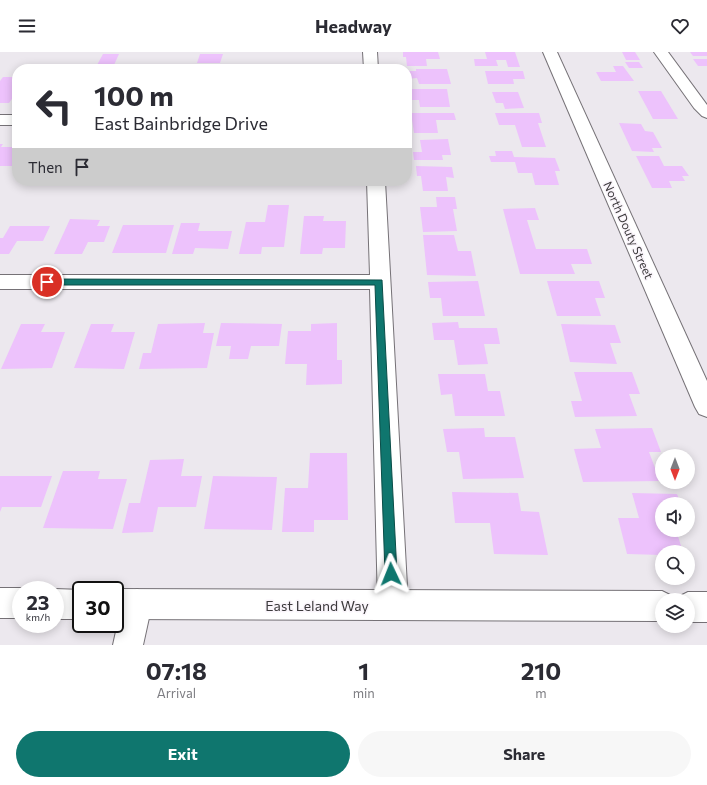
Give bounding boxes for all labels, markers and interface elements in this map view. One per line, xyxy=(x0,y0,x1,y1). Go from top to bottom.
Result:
icon: menu xyxy=(16,15,38,37)
text: Headway xyxy=(315,15,392,37)
icon: heart xyxy=(669,15,691,37)
text: 100 m xyxy=(94,78,174,112)
icon: left xyxy=(28,80,80,132)
text: East Bainbridge Drive xyxy=(94,112,268,134)
icon: arrive xyxy=(71,156,93,178)
text: Then xyxy=(28,158,63,176)
street label: North Douty Street xyxy=(601,179,657,281)
pin xyxy=(30,265,64,299)
icon: arrive xyxy=(36,271,58,293)
north arrow xyxy=(655,449,695,489)
map controls xyxy=(655,449,695,633)
button: sound xyxy=(655,497,695,537)
button: search xyxy=(655,545,695,585)
position arrow xyxy=(370,553,412,595)
speed limit sign: 30 xyxy=(72,581,124,633)
text: 23 xyxy=(26,590,50,614)
button: layers xyxy=(655,593,695,633)
street label: East Leland Way xyxy=(265,597,369,614)
text: km/h xyxy=(26,611,50,623)
text: 07:18 xyxy=(146,656,207,685)
text: 1 xyxy=(358,656,369,685)
text: 210 xyxy=(521,656,561,685)
text: Arrival xyxy=(157,685,196,701)
text: min xyxy=(353,685,375,701)
text: m xyxy=(535,685,547,701)
button: Exit xyxy=(16,731,350,777)
button: Share xyxy=(358,731,691,777)

